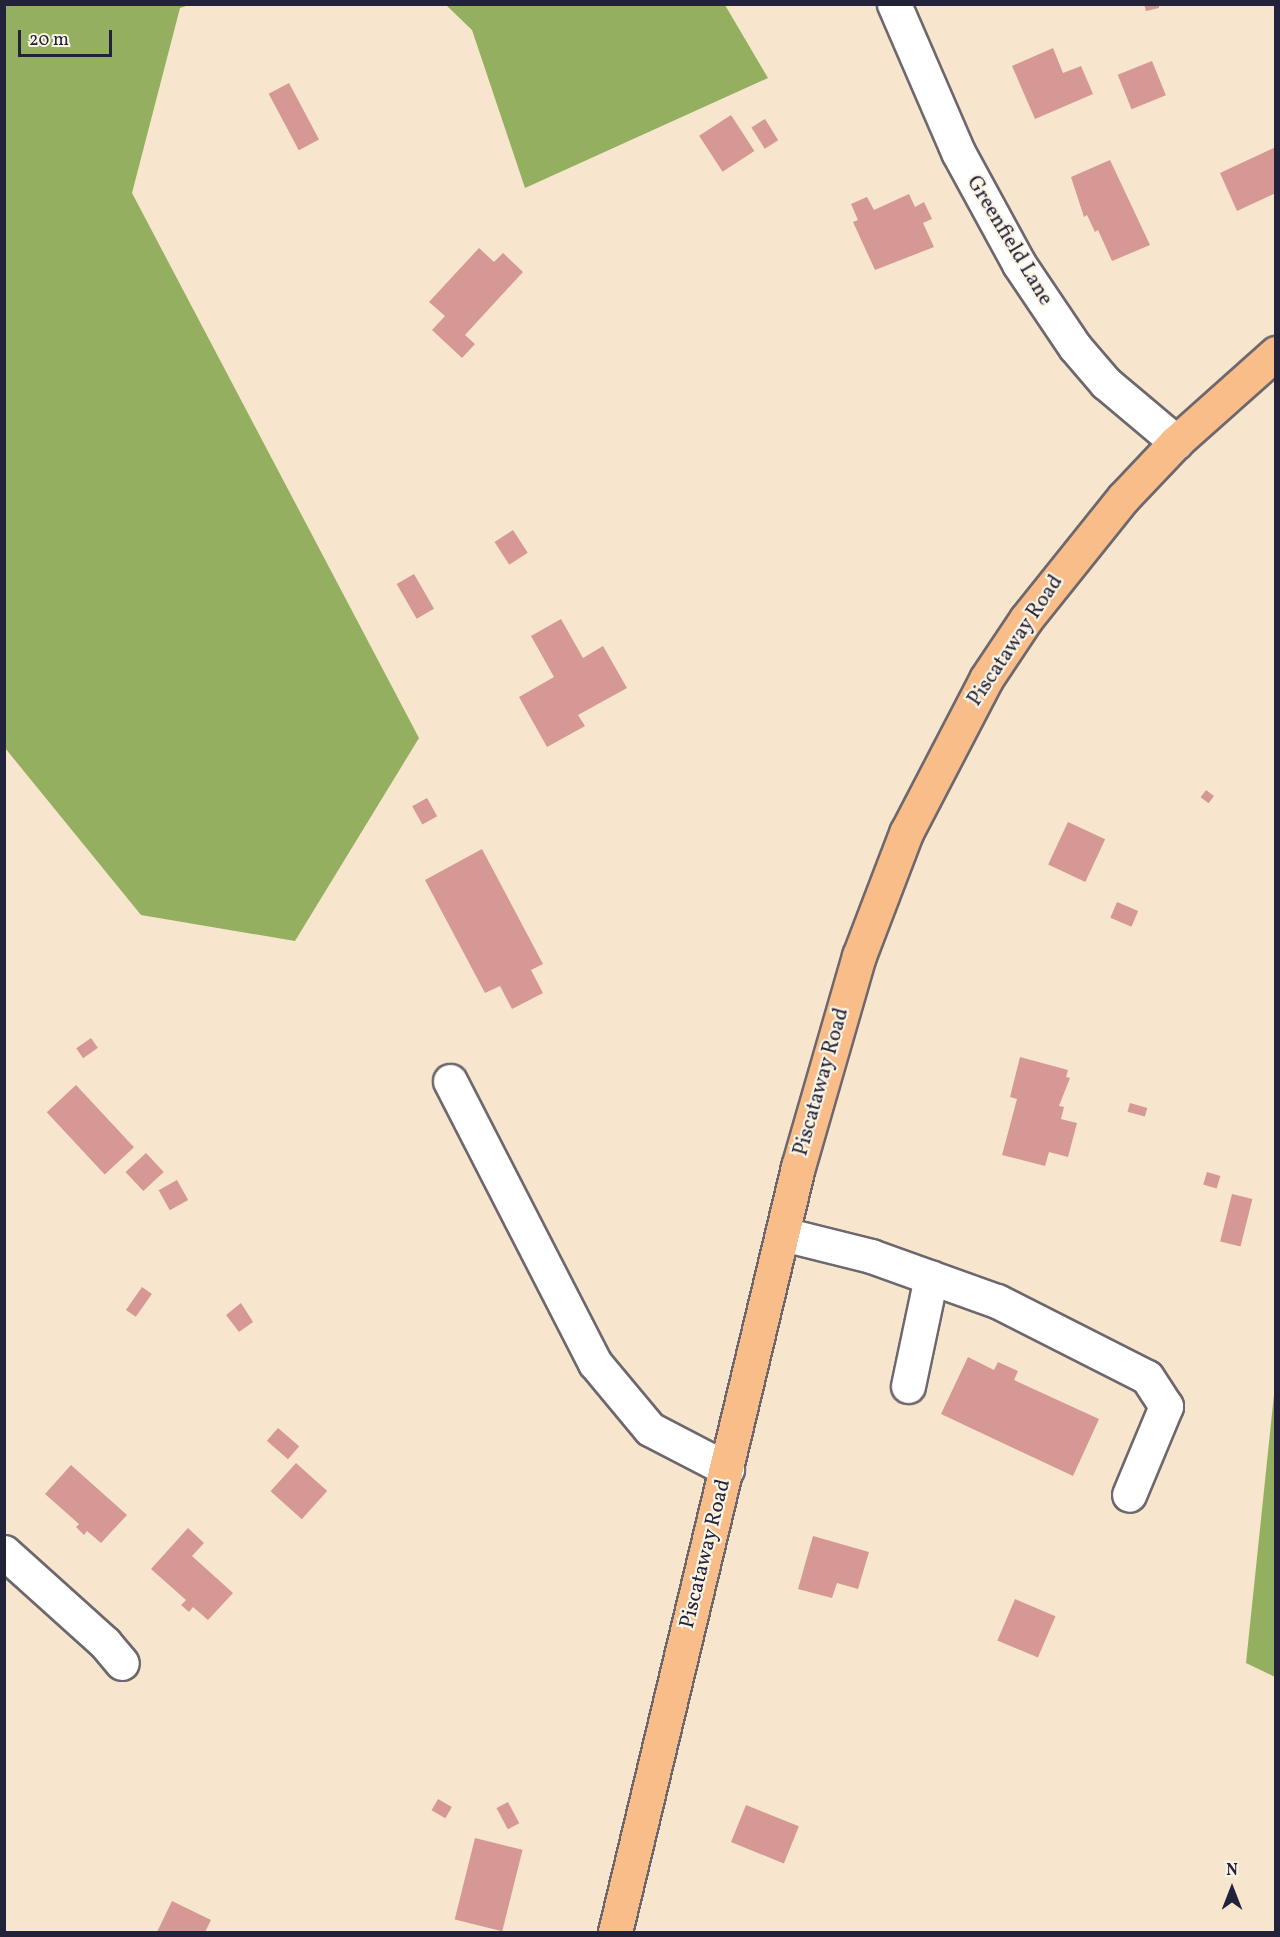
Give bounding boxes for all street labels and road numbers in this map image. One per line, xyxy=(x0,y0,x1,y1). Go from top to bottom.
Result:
street label: Greenfield Lane xyxy=(960,172,1058,310)
street label: Piscataway Road xyxy=(963,570,1069,712)
street label: Piscataway Road xyxy=(789,1005,855,1159)
street label: Piscataway Road xyxy=(675,1477,737,1631)

